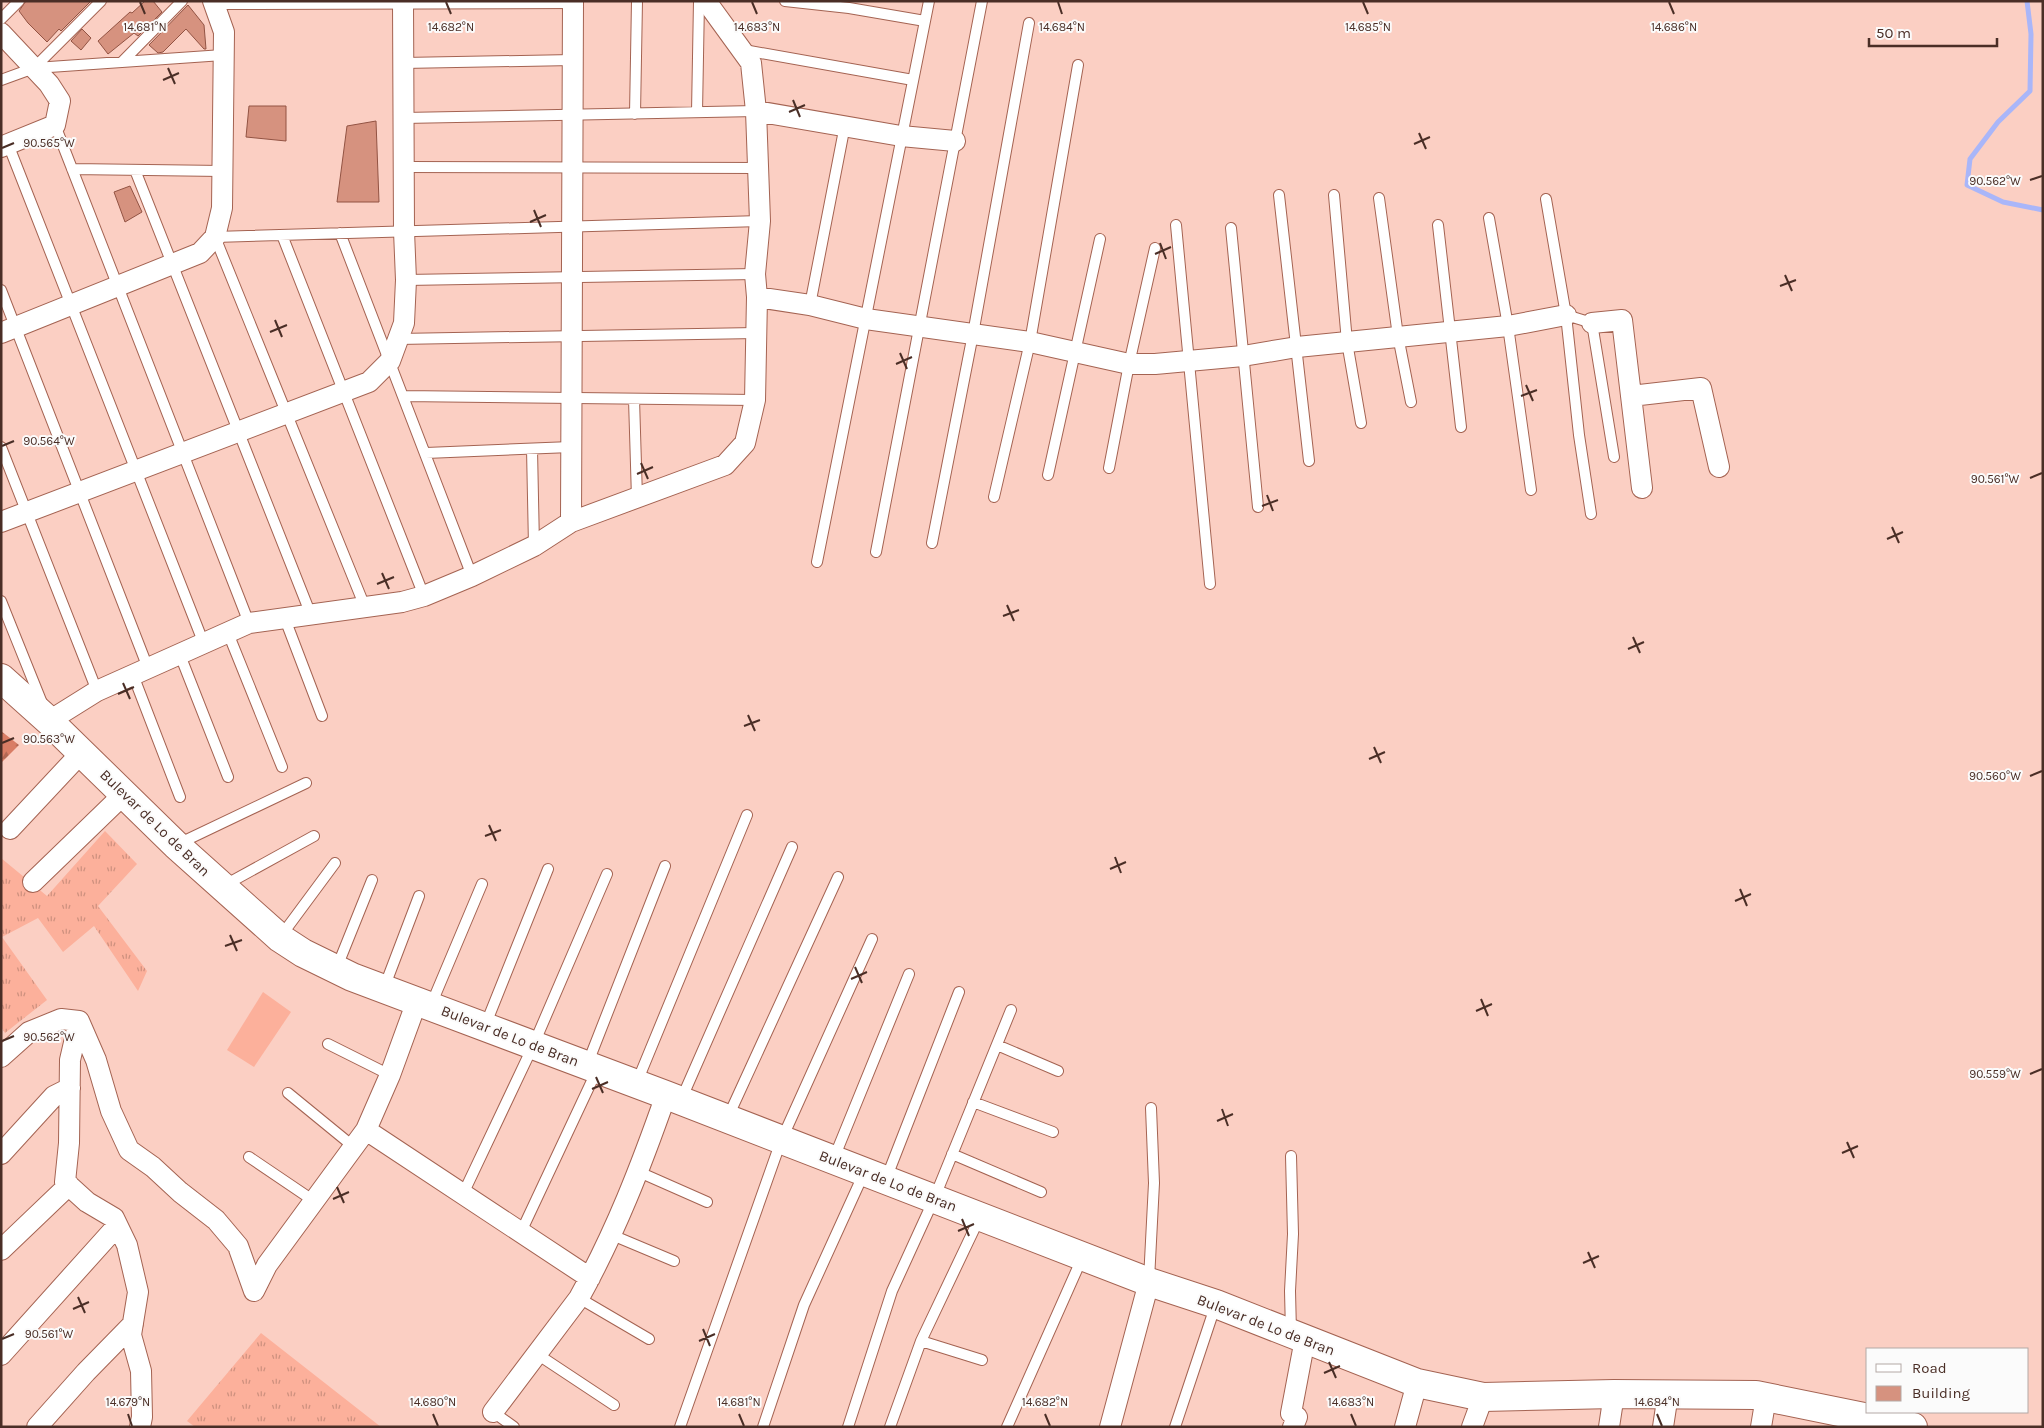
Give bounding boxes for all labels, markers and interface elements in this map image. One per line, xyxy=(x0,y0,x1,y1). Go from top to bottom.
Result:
scale bar xyxy=(1869,15,1996,47)
text: 14.681°N xyxy=(123,20,167,34)
text: 14.682°N xyxy=(428,20,474,34)
text: 14.683°N xyxy=(734,20,780,34)
text: 14.684°N xyxy=(1039,20,1085,34)
text: 14.685°N xyxy=(1345,20,1391,34)
text: 14.686°N xyxy=(1651,20,1697,34)
text: 50 m xyxy=(1876,24,1911,42)
text: 90.565°W xyxy=(23,136,75,150)
text: 90.562°W xyxy=(1969,174,2021,188)
text: 90.564°W xyxy=(23,434,75,448)
text: 90.561°W xyxy=(1971,472,2020,486)
text: 90.563°W xyxy=(23,732,75,746)
street label: Bulevar de Lo de Bran xyxy=(96,766,214,880)
text: 90.560°W xyxy=(1969,769,2021,783)
street label: Bulevar de Lo de Bran xyxy=(439,1001,581,1071)
text: 90.562°W xyxy=(23,1030,75,1044)
text: 90.559°W xyxy=(1969,1067,2021,1081)
street label: Bulevar de Lo de Bran xyxy=(817,1146,959,1216)
street label: Bulevar de Lo de Bran xyxy=(1195,1290,1337,1360)
text: 90.561°W xyxy=(25,1327,74,1341)
legend xyxy=(1866,1348,2029,1413)
text: Road xyxy=(1912,1359,1947,1377)
text: Building xyxy=(1912,1384,1970,1402)
text: 14.679°N xyxy=(106,1395,150,1409)
text: 14.680°N xyxy=(410,1395,456,1409)
text: 14.681°N xyxy=(717,1395,761,1409)
text: 14.682°N xyxy=(1022,1395,1068,1409)
text: 14.683°N xyxy=(1328,1395,1374,1409)
text: 14.684°N xyxy=(1634,1395,1680,1409)

